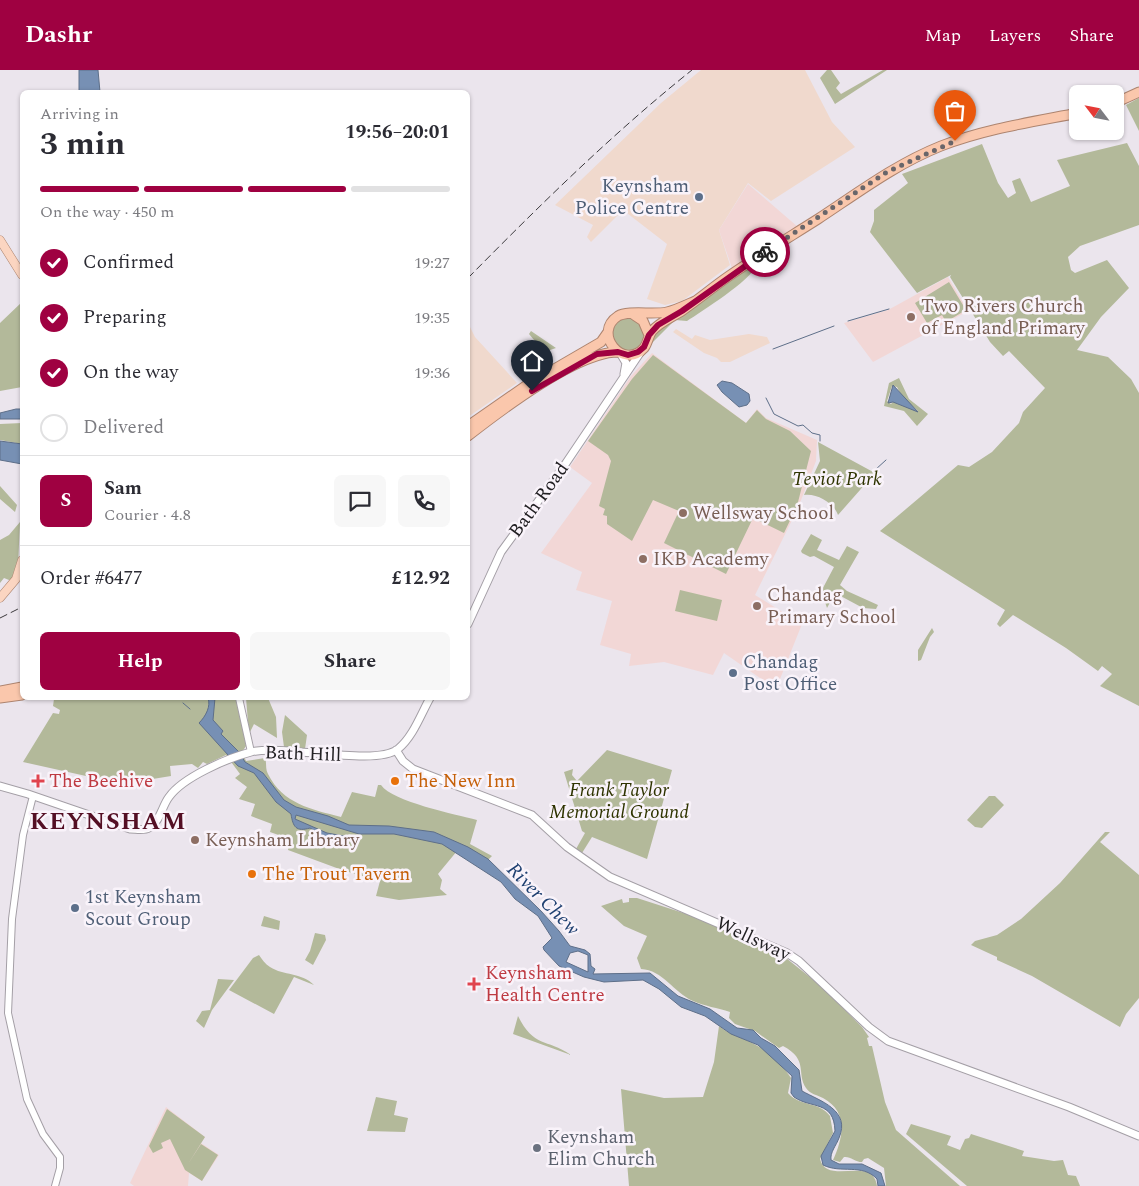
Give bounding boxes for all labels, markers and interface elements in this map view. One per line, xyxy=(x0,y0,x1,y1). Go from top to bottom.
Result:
text: Dashr xyxy=(25,17,92,53)
text: Map xyxy=(925,22,961,49)
text: Layers xyxy=(989,22,1041,49)
text: Share xyxy=(1069,22,1114,49)
north arrow xyxy=(1069,85,1124,140)
map controls xyxy=(1069,85,1124,140)
pin xyxy=(934,90,976,141)
icon: bag xyxy=(941,97,969,125)
text: Arriving in xyxy=(40,102,119,126)
text: 19:56–20:01 xyxy=(345,118,450,147)
text: 3 min xyxy=(40,120,125,169)
place label: Keynsham Police Centre xyxy=(575,172,689,223)
marker: Keynsham Police Centre xyxy=(693,191,705,203)
text: On the way · 450 m xyxy=(40,200,174,224)
courier xyxy=(740,227,790,277)
icon: bike xyxy=(751,238,779,266)
text: Confirmed xyxy=(83,248,174,277)
icon: check xyxy=(40,249,68,277)
text: 19:27 xyxy=(414,251,450,275)
place label: Two Rivers Church of England Primary xyxy=(921,292,1086,343)
text: Preparing xyxy=(83,303,167,332)
icon: check xyxy=(40,304,68,332)
text: 19:35 xyxy=(414,306,450,330)
marker: Two Rivers Church of England Primary xyxy=(905,311,917,323)
pin xyxy=(511,340,553,391)
icon: home xyxy=(518,347,546,375)
text: On the way xyxy=(83,358,179,387)
icon: check xyxy=(40,359,68,387)
text: 19:36 xyxy=(414,361,450,385)
text: Delivered xyxy=(83,413,164,442)
street label: Bath Road xyxy=(502,456,576,544)
park label: Teviot Park xyxy=(792,465,882,494)
text: Sam xyxy=(104,474,142,503)
button: chat xyxy=(334,475,386,527)
button: phone xyxy=(398,475,450,527)
text: S xyxy=(61,486,71,515)
place label: Wellsway School xyxy=(693,499,834,528)
text: Courier · 4.8 xyxy=(104,503,191,527)
marker: Wellsway School xyxy=(677,507,689,519)
place label: IKB Academy xyxy=(653,545,770,574)
marker: IKB Academy xyxy=(637,553,649,565)
text: Order #6477 xyxy=(40,564,143,593)
text: £12.92 xyxy=(392,564,450,593)
place label: Chandag Primary School xyxy=(767,581,896,632)
marker: Chandag Primary School xyxy=(751,600,763,612)
button: Help xyxy=(40,632,240,690)
button: Share xyxy=(250,632,450,690)
place label: Chandag Post Office xyxy=(743,648,837,699)
marker: Chandag Post Office xyxy=(727,667,739,679)
street label: Bath Hill xyxy=(264,738,342,770)
place label: The Beehive xyxy=(49,767,153,796)
place label: The New Inn xyxy=(405,767,516,796)
marker: The Beehive xyxy=(31,774,45,788)
marker: The New Inn xyxy=(389,775,401,787)
park label: Frank Taylor Memorial Ground xyxy=(549,776,689,827)
district label: KEYNSHAM xyxy=(30,804,186,840)
place label: Keynsham Library xyxy=(205,826,360,855)
marker: Keynsham Library xyxy=(189,834,201,846)
water label: River Chew xyxy=(500,856,587,943)
place label: The Trout Tavern xyxy=(262,860,410,889)
marker: The Trout Tavern xyxy=(246,868,258,880)
place label: 1st Keynsham Scout Group xyxy=(85,883,201,934)
marker: 1st Keynsham Scout Group xyxy=(69,902,81,914)
street label: Wellsway xyxy=(711,909,796,969)
place label: Keynsham Health Centre xyxy=(485,959,605,1010)
marker: Keynsham Health Centre xyxy=(467,977,481,991)
place label: Keynsham Elim Church xyxy=(547,1123,655,1174)
marker: Keynsham Elim Church xyxy=(531,1142,543,1154)

